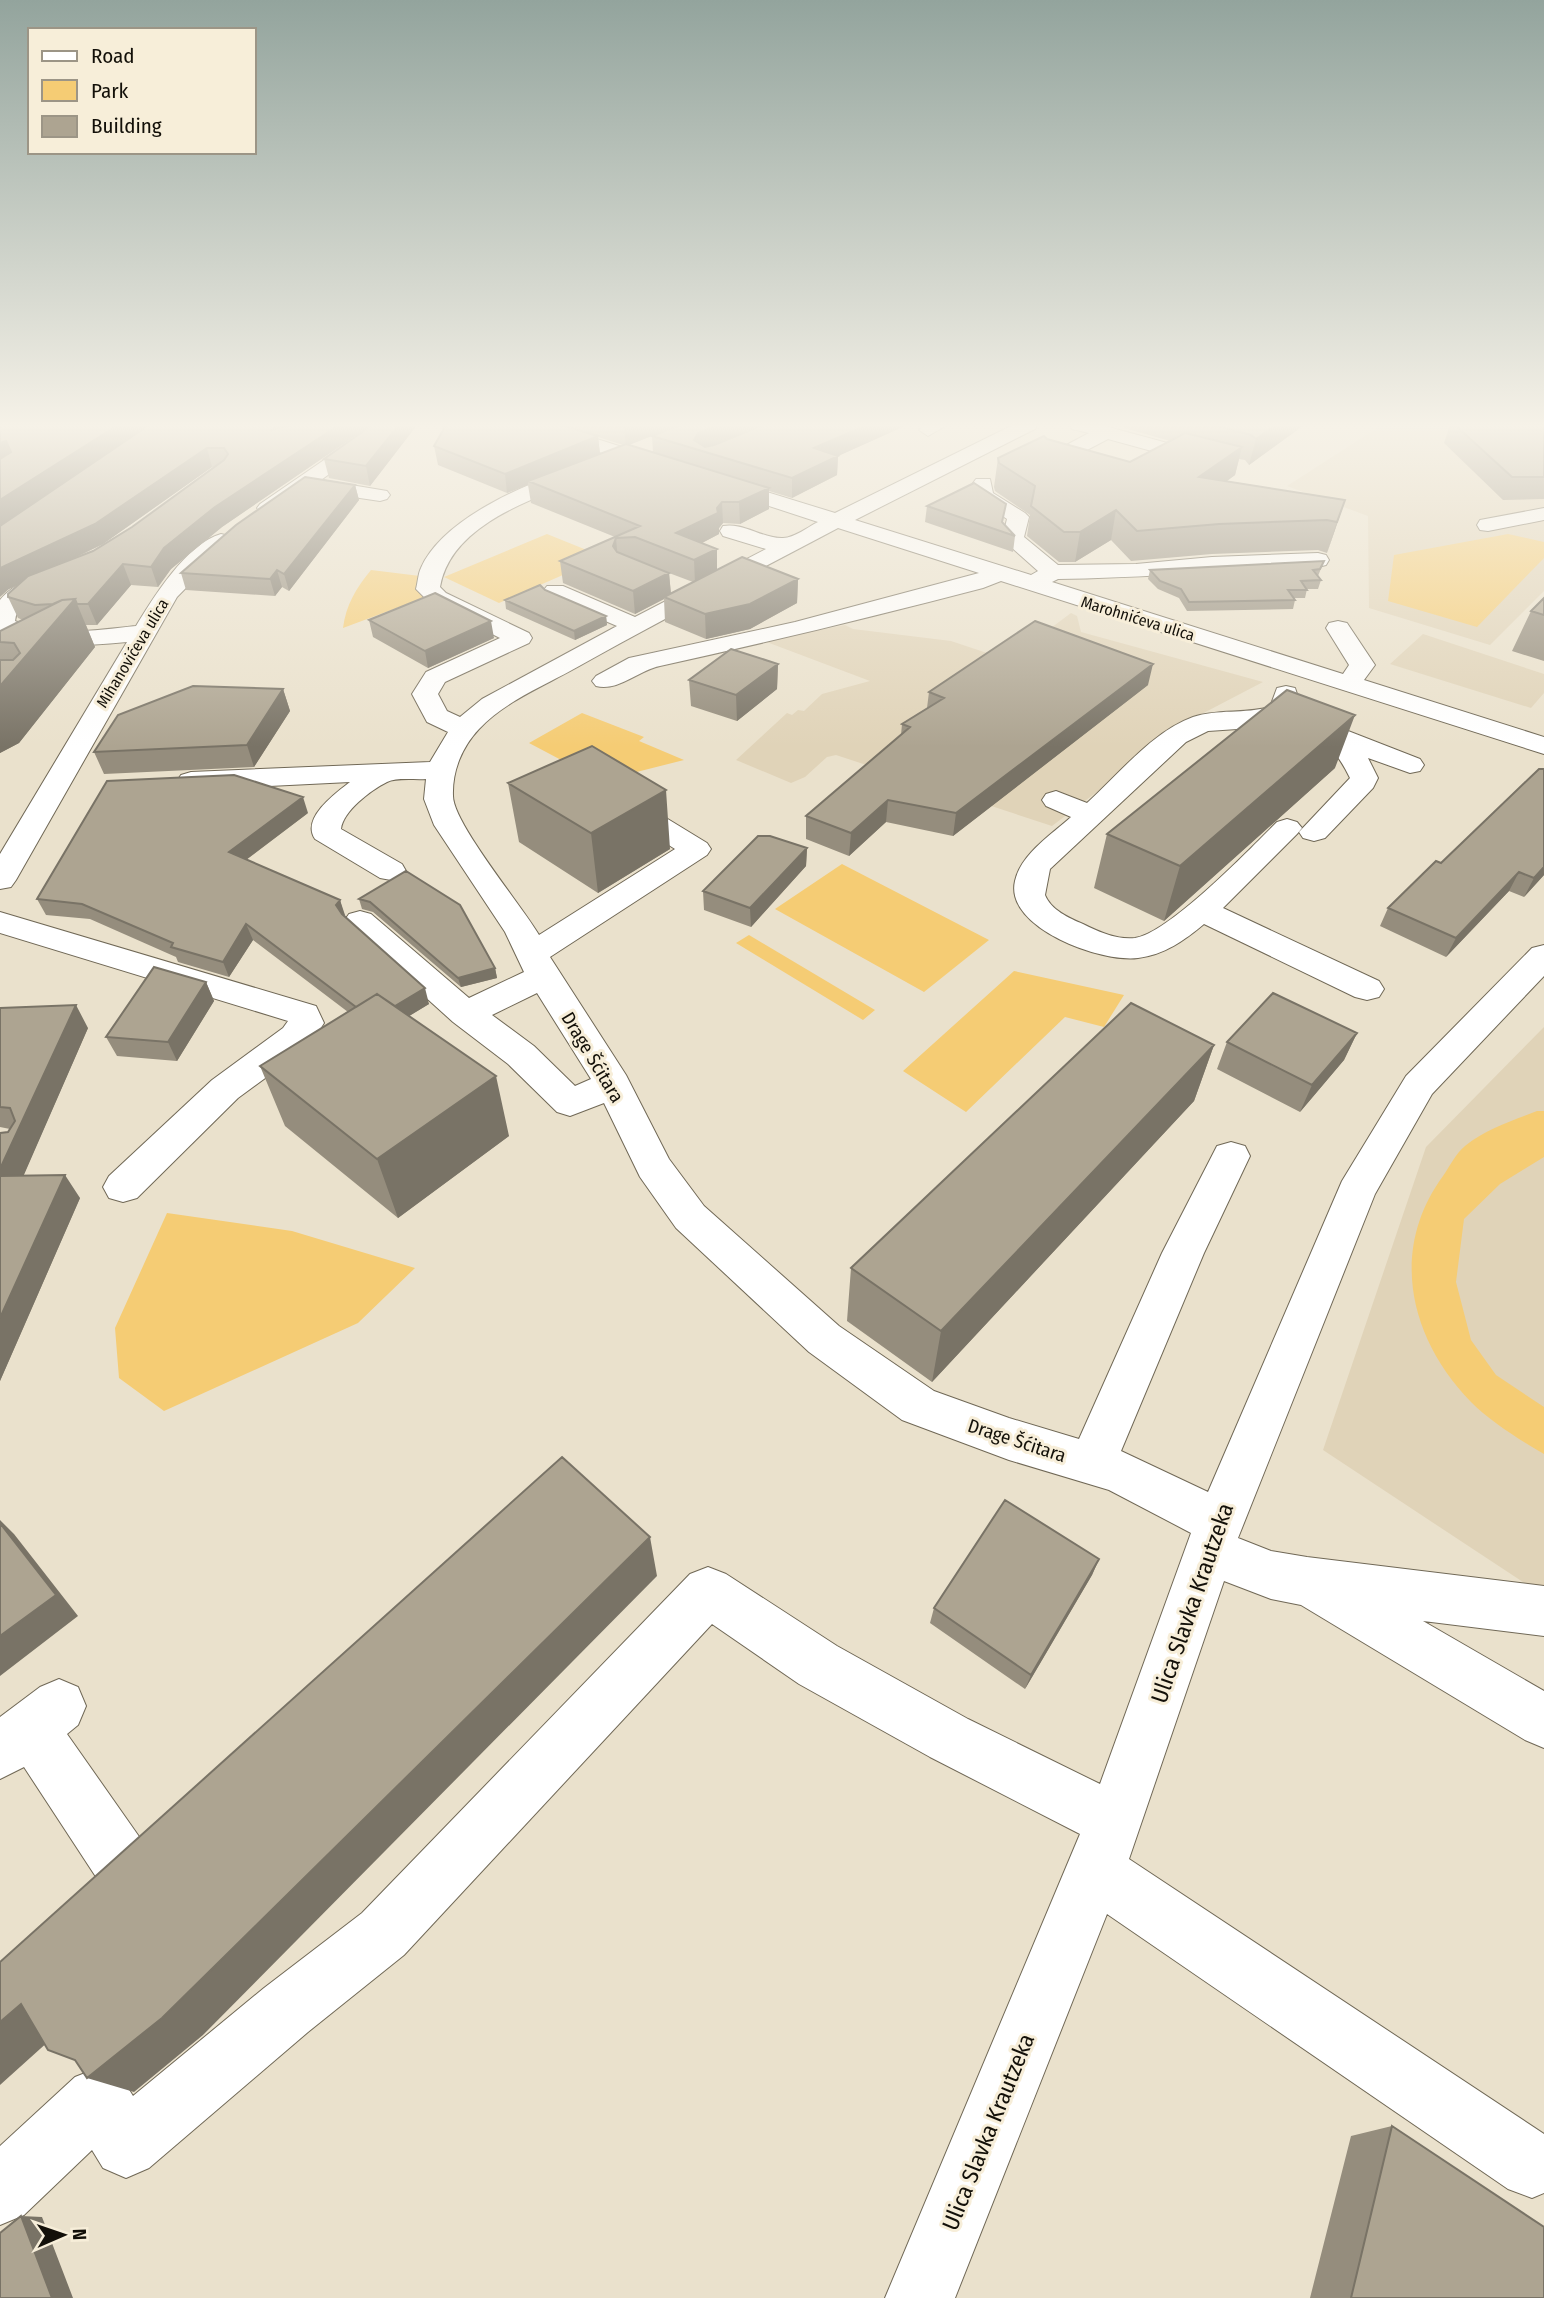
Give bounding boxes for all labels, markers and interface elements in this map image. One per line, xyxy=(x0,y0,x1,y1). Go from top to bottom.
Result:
legend xyxy=(28,28,256,154)
text: Road xyxy=(91,43,135,69)
text: Park xyxy=(91,78,129,104)
text: Building xyxy=(91,113,162,139)
street label: Marohnićeva ulica xyxy=(1079,592,1197,645)
street label: Mihanovićeva ulica xyxy=(92,595,172,711)
street label: Drage Šćitara xyxy=(557,1008,629,1107)
street label: Drage Šćitara xyxy=(965,1414,1069,1467)
street label: Ulica Slavka Krautzeka xyxy=(1145,1499,1239,1707)
street label: Ulica Slavka Krautzeka xyxy=(936,2030,1040,2234)
north arrow xyxy=(28,2200,98,2270)
text: N xyxy=(68,2228,91,2241)

